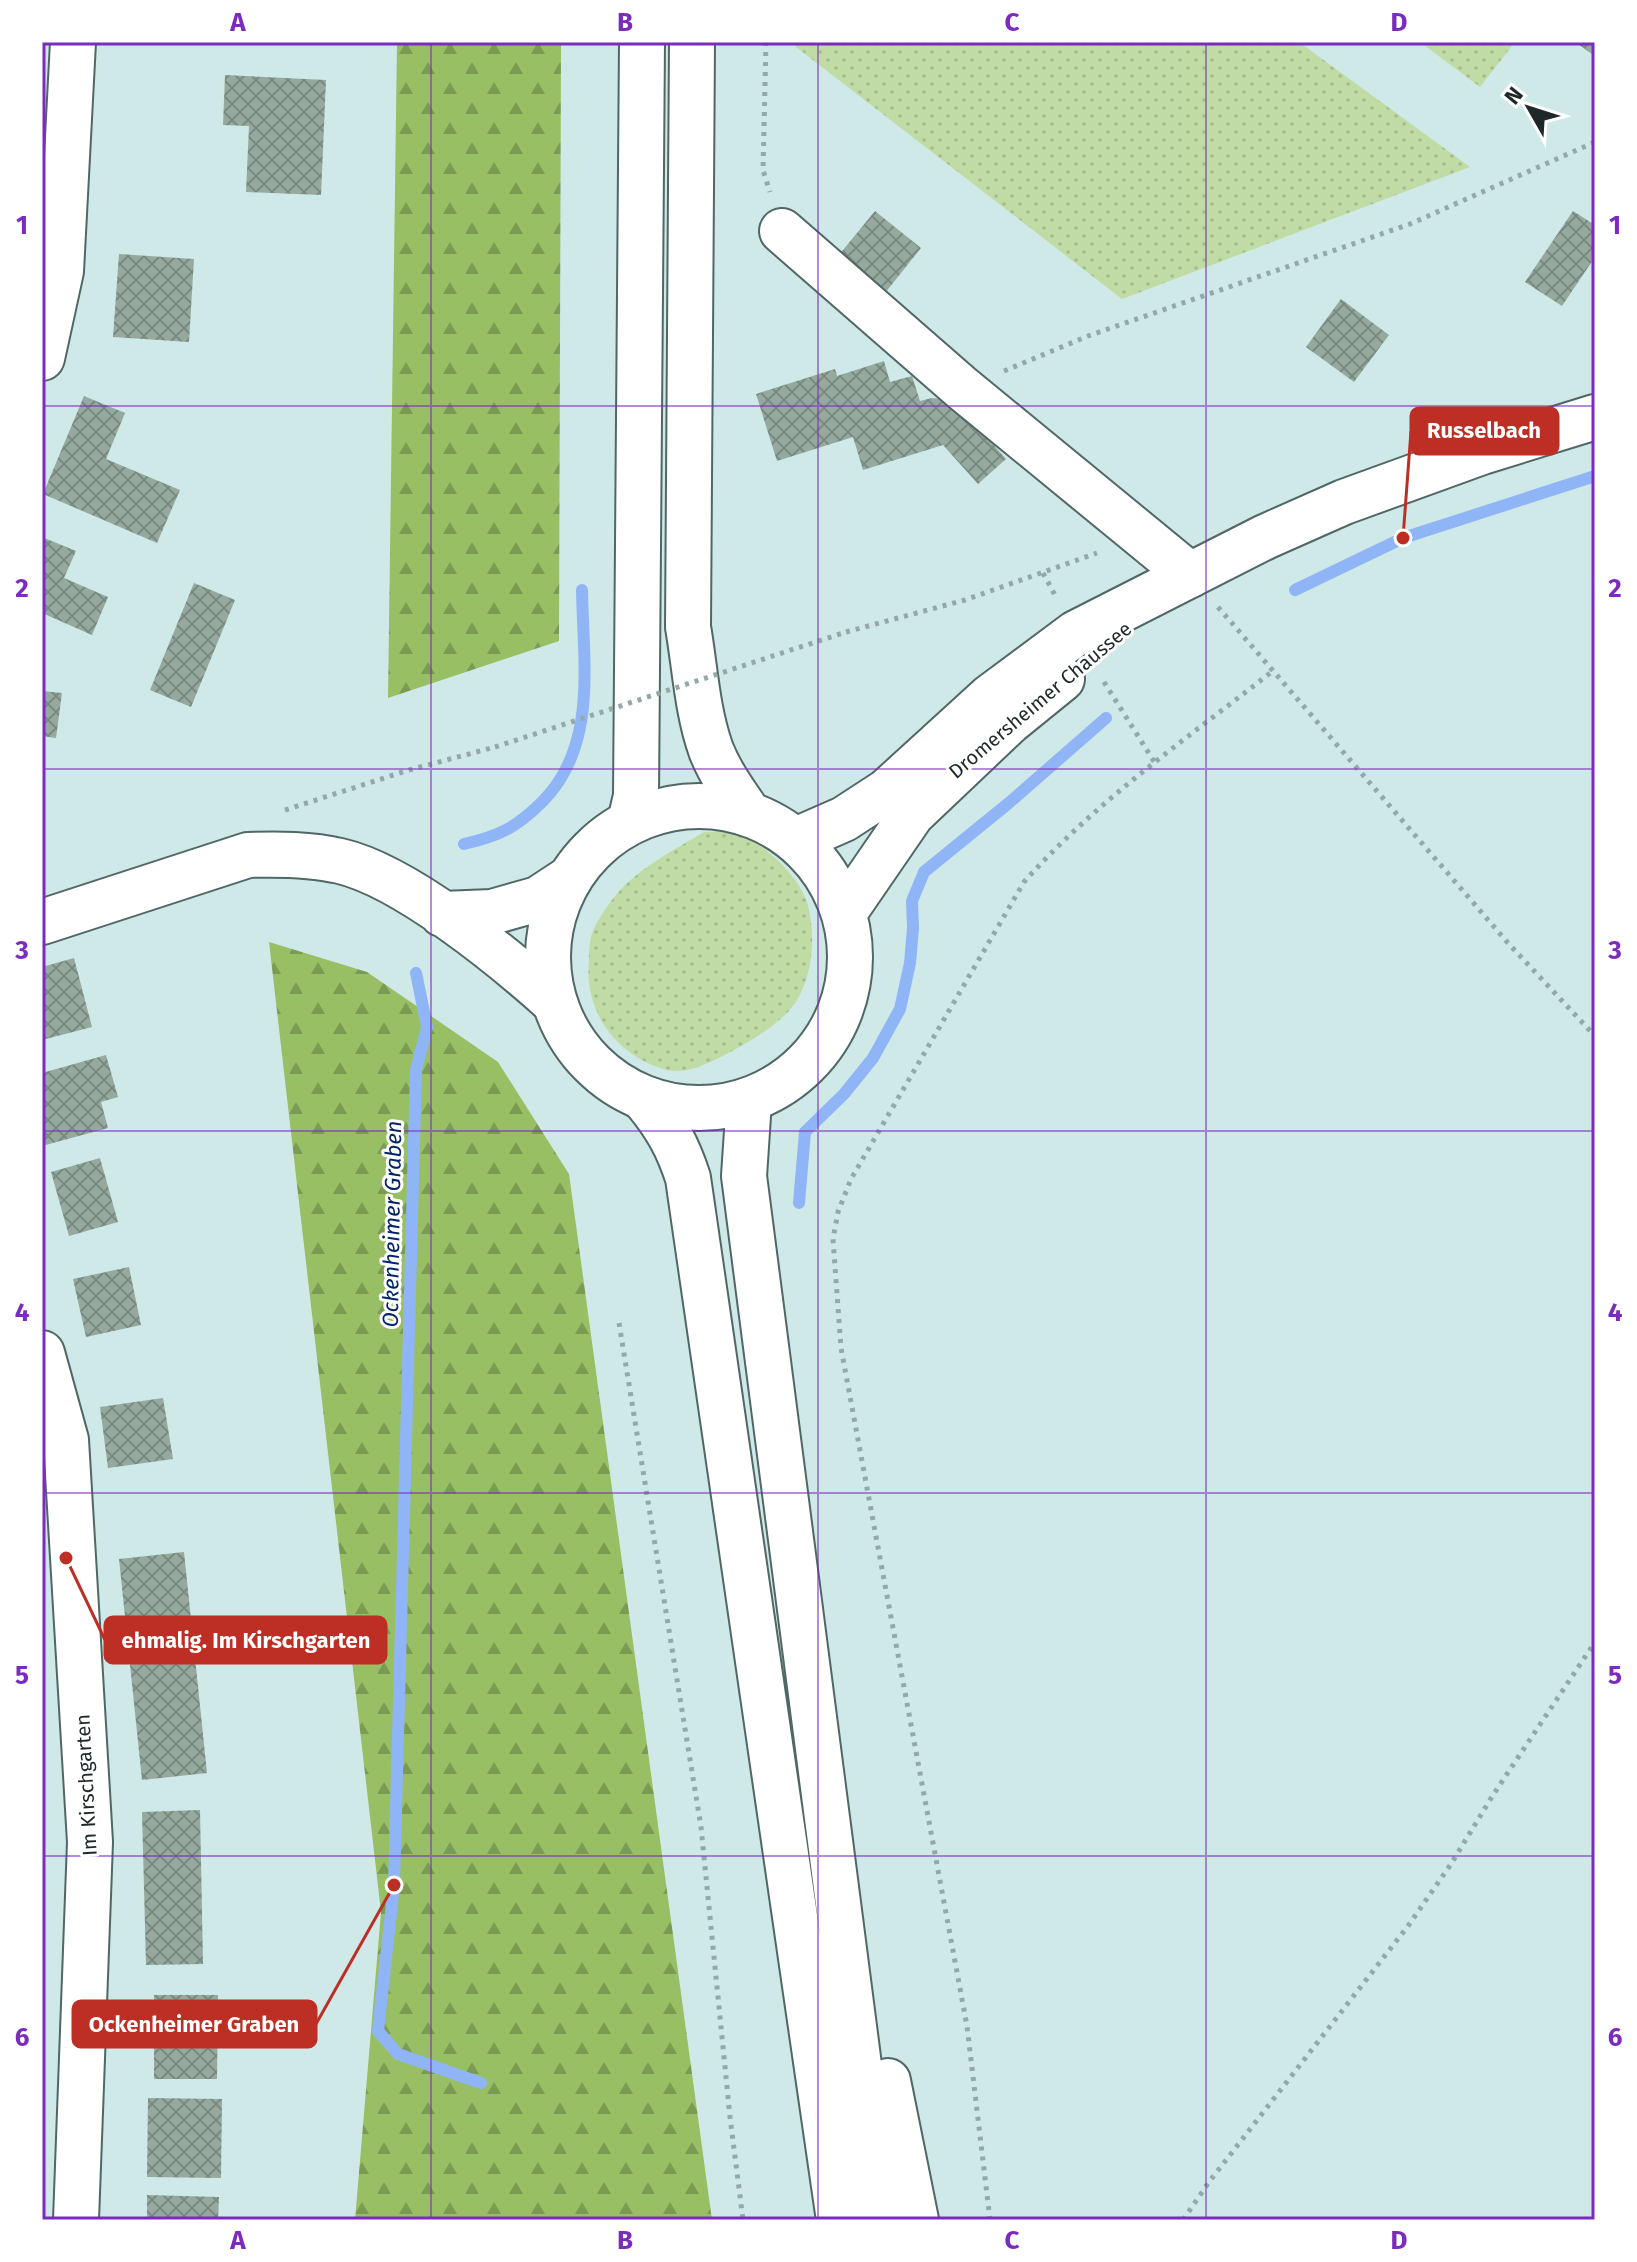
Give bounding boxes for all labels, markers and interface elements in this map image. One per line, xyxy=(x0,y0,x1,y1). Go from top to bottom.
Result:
text: A xyxy=(229,7,246,38)
text: B xyxy=(617,7,633,38)
text: C xyxy=(1005,7,1020,38)
text: D xyxy=(1391,7,1408,38)
north arrow xyxy=(1489,68,1569,148)
text: N xyxy=(1499,82,1529,110)
text: 1 xyxy=(16,210,28,241)
text: 1 xyxy=(1609,210,1621,241)
callout: Russelbach xyxy=(1411,408,1558,454)
text: Russelbach xyxy=(1427,417,1541,444)
text: 2 xyxy=(15,573,29,604)
text: 2 xyxy=(1608,573,1622,604)
street label: Dromersheimer Chaussee xyxy=(944,616,1136,784)
text: 3 xyxy=(14,935,29,966)
text: 3 xyxy=(1607,935,1622,966)
water label: Ockenheimer Graben xyxy=(377,1120,407,1328)
text: 4 xyxy=(15,1297,30,1328)
text: 4 xyxy=(1608,1297,1623,1328)
callout: ehmalig. Im Kirschgarten xyxy=(105,1617,386,1663)
text: ehmalig. Im Kirschgarten xyxy=(122,1627,370,1654)
text: 5 xyxy=(15,1660,29,1691)
text: 5 xyxy=(1608,1660,1622,1691)
street label: Im Kirschgarten xyxy=(70,1713,102,1857)
callout: Ockenheimer Graben xyxy=(73,2001,316,2047)
text: Ockenheimer Graben xyxy=(89,2011,299,2038)
text: 6 xyxy=(15,2022,30,2053)
text: 6 xyxy=(1608,2022,1623,2053)
text: A xyxy=(229,2225,246,2256)
text: B xyxy=(617,2225,633,2256)
text: C xyxy=(1005,2225,1020,2256)
text: D xyxy=(1391,2225,1408,2256)

